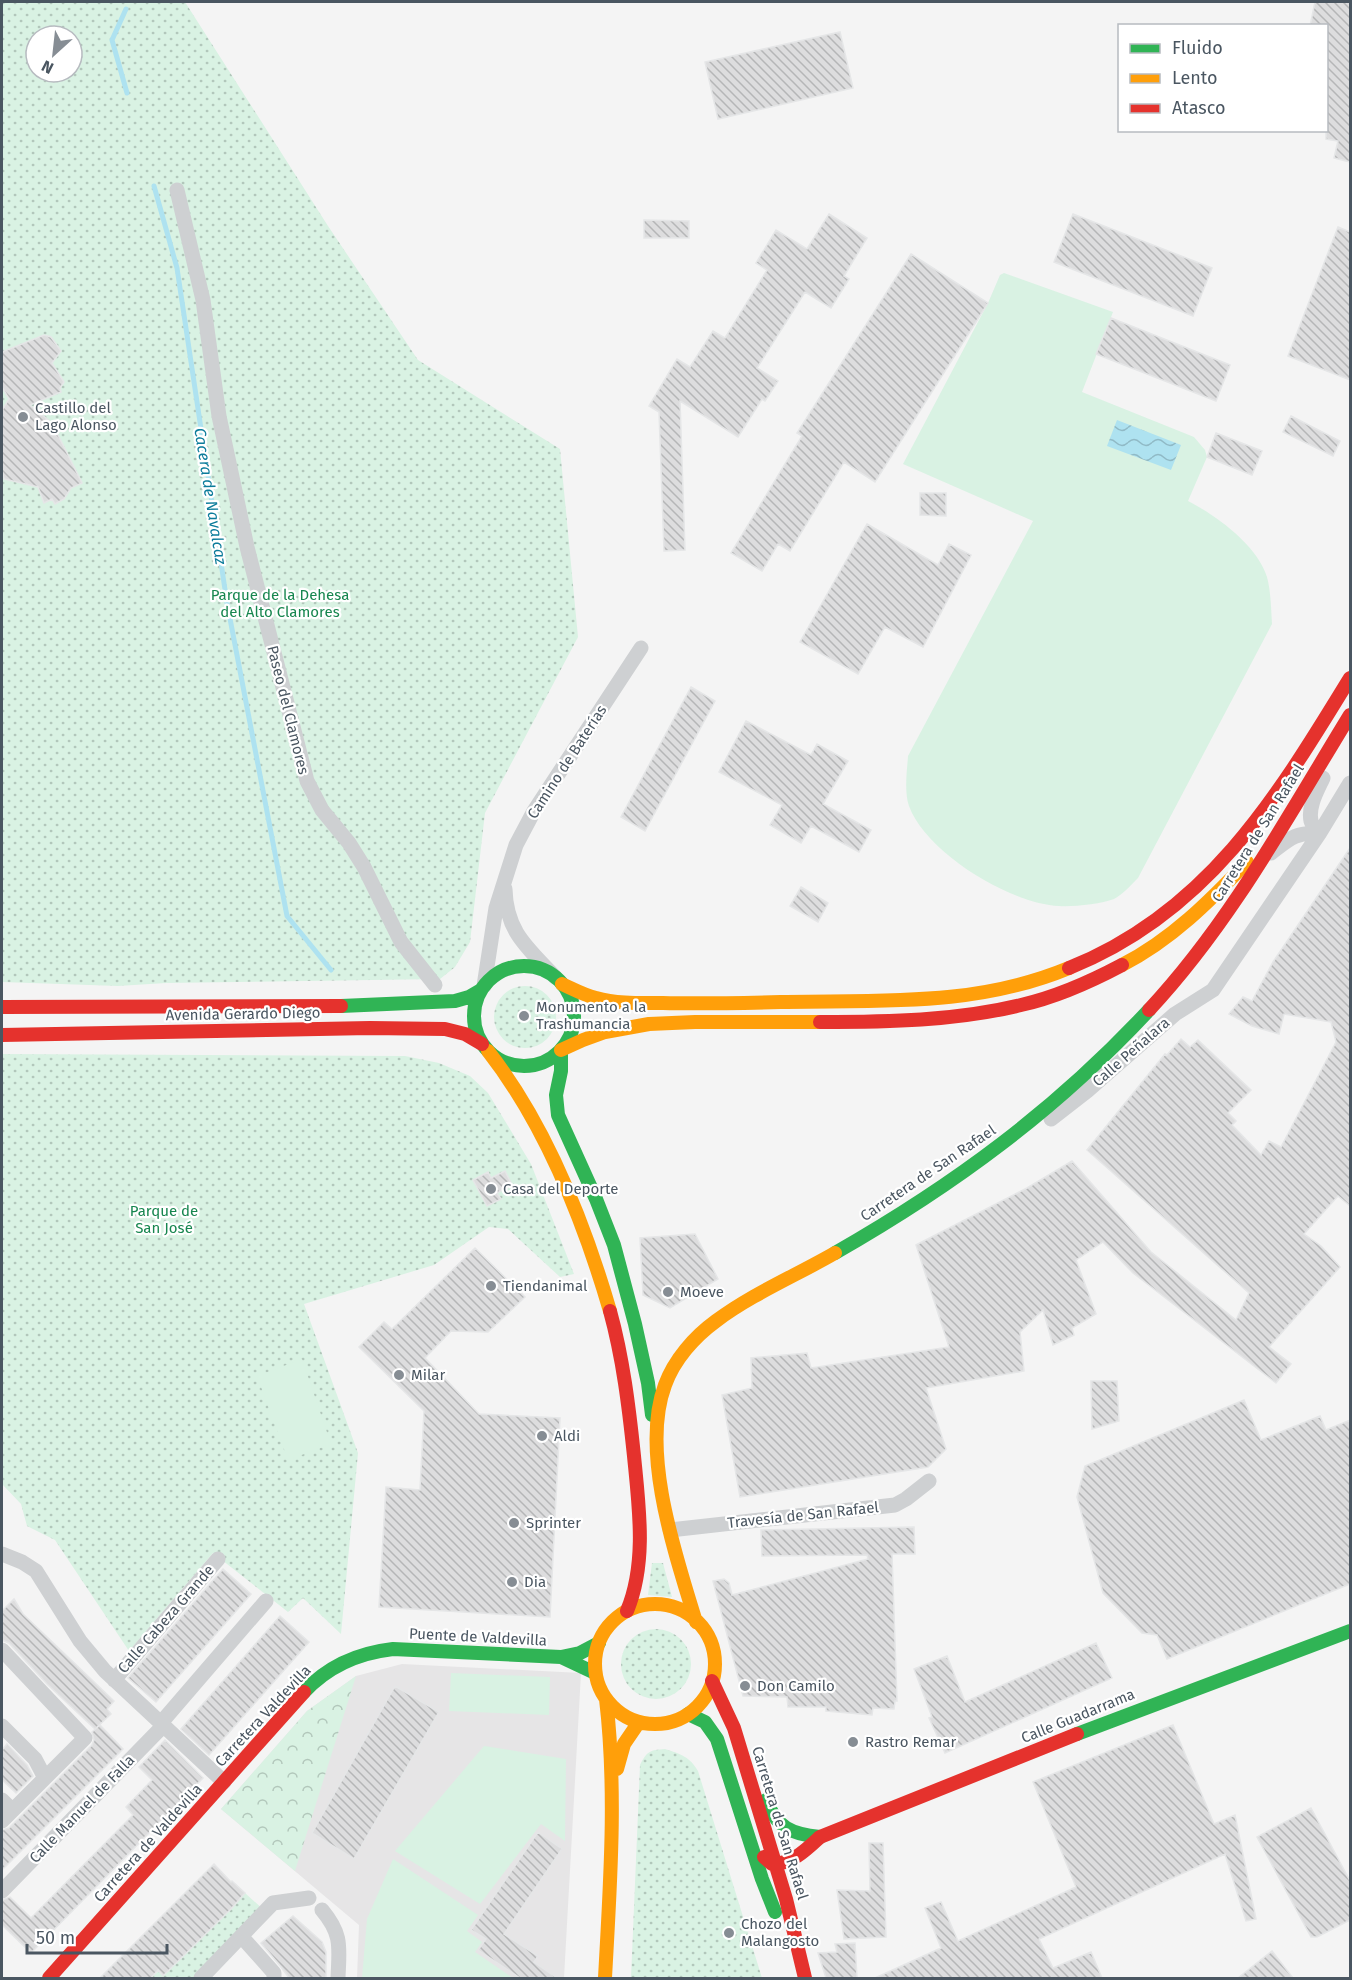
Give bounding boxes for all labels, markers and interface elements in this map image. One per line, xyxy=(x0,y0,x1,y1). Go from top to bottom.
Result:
north arrow xyxy=(24,24,84,84)
legend xyxy=(1118,24,1328,132)
text: Fluido xyxy=(1172,37,1223,59)
text: N xyxy=(38,56,56,78)
text: Lento xyxy=(1172,67,1218,89)
text: Atasco xyxy=(1172,97,1225,119)
place label: Castillo del Lago Alonso xyxy=(35,399,117,434)
marker: Castillo del Lago Alonso xyxy=(16,410,30,424)
water label: Cacera de Navalcaz xyxy=(190,426,231,566)
park label: Parque de la Dehesa del Alto Clamores xyxy=(211,586,349,621)
street label: Paseo del Clamores xyxy=(263,644,313,776)
street label: Camino de Baterías xyxy=(524,702,610,822)
street label: Carretera de San Rafael xyxy=(1208,760,1308,905)
place label: Monumento a la Trashumancia xyxy=(536,998,646,1033)
street label: Avenida Gerardo Diego xyxy=(165,1004,321,1024)
marker: Monumento a la Trashumancia xyxy=(517,1009,531,1023)
street label: Calle Peñalara xyxy=(1089,1014,1173,1090)
street label: Carretera de San Rafael xyxy=(857,1121,1000,1225)
place label: Casa del Deporte xyxy=(503,1180,618,1198)
marker: Casa del Deporte xyxy=(484,1182,498,1196)
park label: Parque de San José xyxy=(130,1202,198,1237)
place label: Tiendanimal xyxy=(503,1277,588,1295)
marker: Tiendanimal xyxy=(484,1279,498,1293)
place label: Moeve xyxy=(680,1283,724,1301)
marker: Moeve xyxy=(661,1285,675,1299)
place label: Milar xyxy=(411,1366,445,1384)
marker: Milar xyxy=(392,1368,406,1382)
place label: Aldi xyxy=(554,1427,580,1445)
marker: Aldi xyxy=(535,1429,549,1443)
street label: Travesía de San Rafael xyxy=(726,1498,880,1532)
place label: Sprinter xyxy=(526,1514,581,1532)
marker: Sprinter xyxy=(507,1516,521,1530)
street label: Calle Cabeza Grande xyxy=(114,1561,218,1677)
place label: Dia xyxy=(524,1573,546,1591)
marker: Dia xyxy=(505,1575,519,1589)
street label: Puente de Valdevilla xyxy=(409,1624,547,1650)
street label: Carretera Valdevilla xyxy=(211,1662,315,1770)
place label: Don Camilo xyxy=(757,1677,835,1695)
marker: Don Camilo xyxy=(738,1679,752,1693)
street label: Calle Guadarrama xyxy=(1019,1685,1137,1747)
place label: Rastro Remar xyxy=(865,1733,956,1751)
marker: Rastro Remar xyxy=(846,1735,860,1749)
street label: Carretera de San Rafael xyxy=(748,1744,812,1902)
street label: Calle Manuel de Falla xyxy=(26,1751,138,1867)
street label: Carretera de Valdevilla xyxy=(90,1780,206,1906)
place label: Chozo del Malangosto xyxy=(741,1915,819,1950)
scale bar xyxy=(27,1917,166,1955)
marker: Chozo del Malangosto xyxy=(722,1926,736,1940)
text: 50 m xyxy=(36,1927,75,1949)

